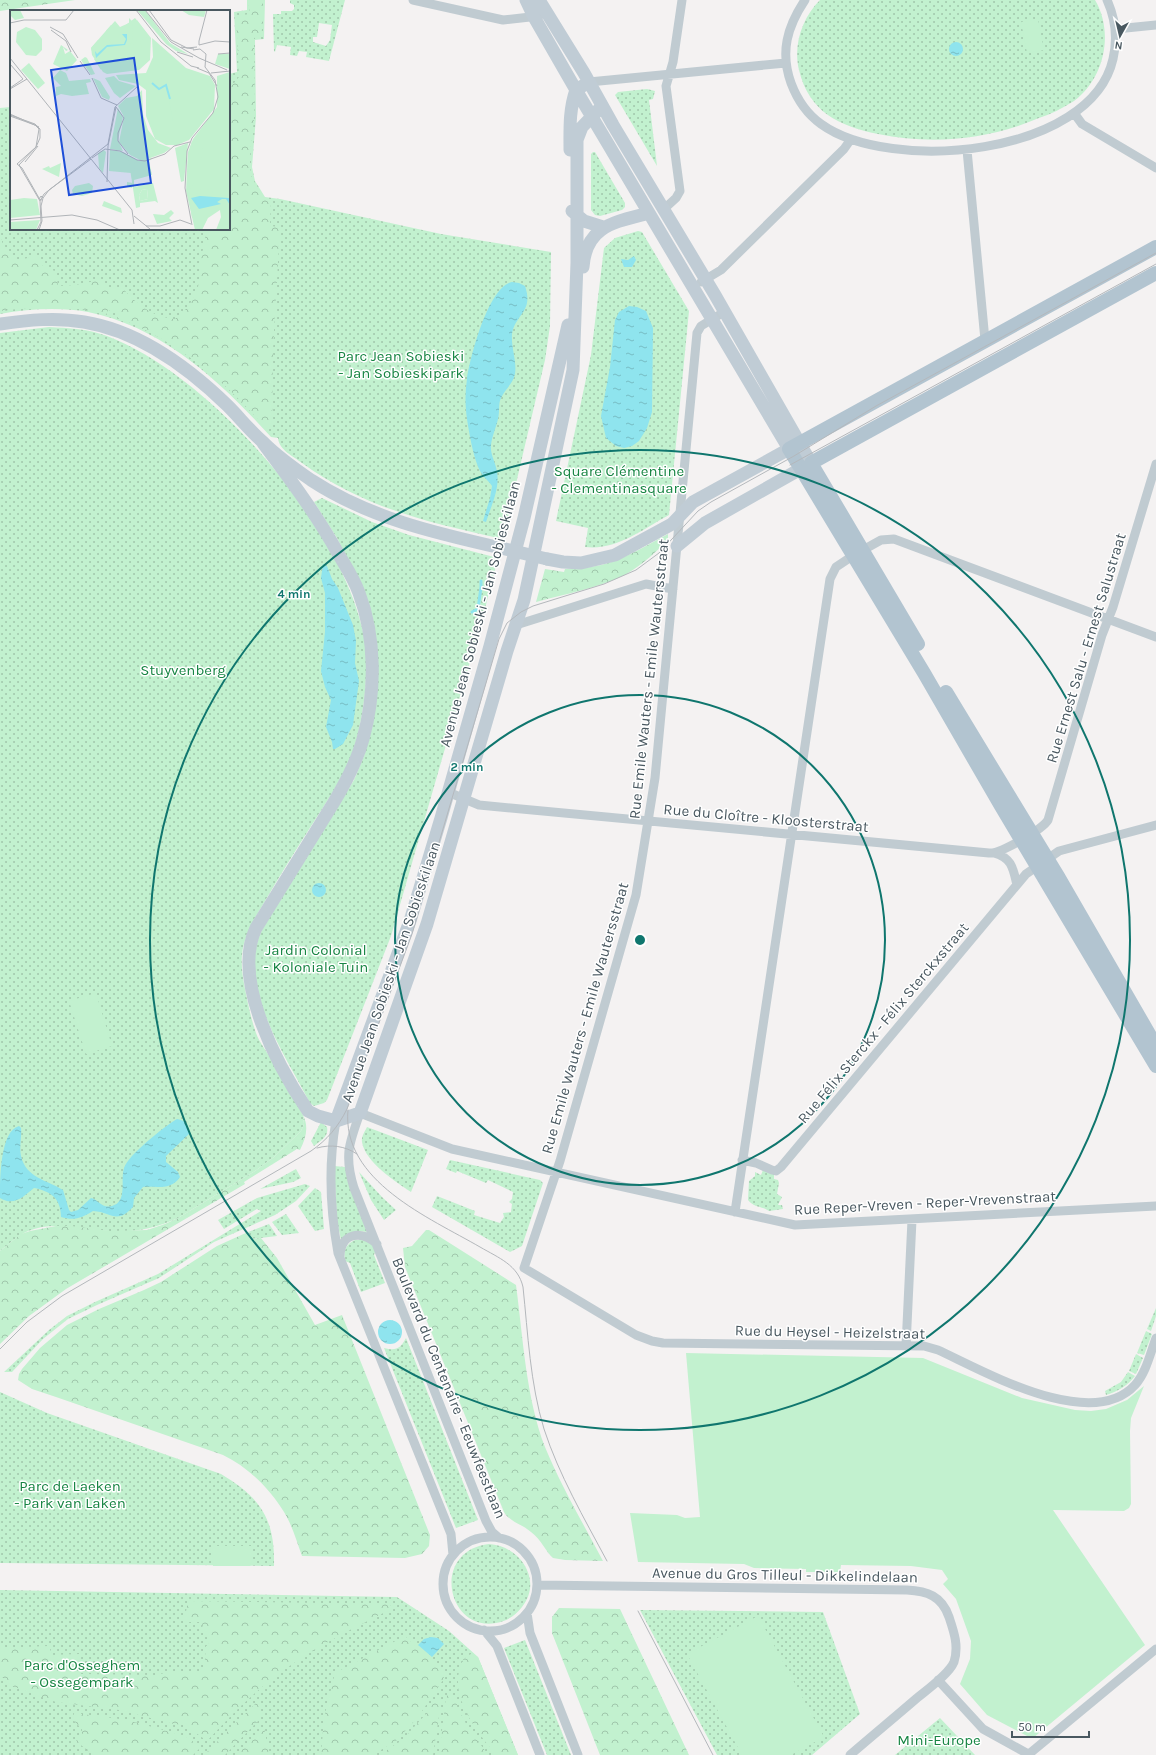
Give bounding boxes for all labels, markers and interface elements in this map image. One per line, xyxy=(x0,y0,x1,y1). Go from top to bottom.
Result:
inset map xyxy=(10,10,230,230)
north arrow xyxy=(1100,16,1140,56)
text: N xyxy=(1114,38,1123,52)
park label: Parc Jean Sobieski - Jan Sobieskipark xyxy=(337,347,465,382)
park label: Square Clémentine - Clementinasquare xyxy=(551,462,687,497)
street label: Avenue Jean Sobieski - Jan Sobieskilaan xyxy=(436,479,524,749)
street label: Rue Ernest Salu - Ernest Salustraat xyxy=(1042,530,1130,765)
street label: Rue Emile Wauters - Emile Wautersstraat xyxy=(625,538,673,820)
text: 4 min xyxy=(278,587,310,601)
park label: Stuyvenberg xyxy=(140,661,226,679)
text: 2 min xyxy=(450,760,484,774)
street label: Rue du Cloître - Kloosterstraat xyxy=(663,800,870,836)
street label: Avenue Jean Sobieski - Jan Sobieskilaan xyxy=(338,839,444,1105)
street label: Rue Emile Wauters - Emile Wautersstraat xyxy=(538,880,633,1156)
street label: Rue Félix Sterckx - Félix Sterckxstraat xyxy=(794,919,973,1127)
centre of rings xyxy=(633,933,647,947)
park label: Jardin Colonial - Koloniale Tuin xyxy=(264,941,368,976)
street label: Rue Reper-Vreven - Reper-Vrevenstraat xyxy=(794,1187,1057,1219)
street label: Boulevard du Centenaire - Eeuwfeestlaan xyxy=(388,1255,510,1521)
street label: Rue du Heysel - Heizelstraat xyxy=(735,1321,926,1343)
park label: Parc de Laeken - Park van Laken xyxy=(14,1477,126,1512)
street label: Avenue du Gros Tilleul - Dikkelindelaan xyxy=(652,1564,918,1586)
park label: Parc d'Osseghem - Ossegempark xyxy=(24,1656,140,1691)
scale bar xyxy=(1012,1713,1089,1739)
text: 50 m xyxy=(1018,1720,1046,1734)
park label: Mini-Europe xyxy=(897,1731,981,1749)

